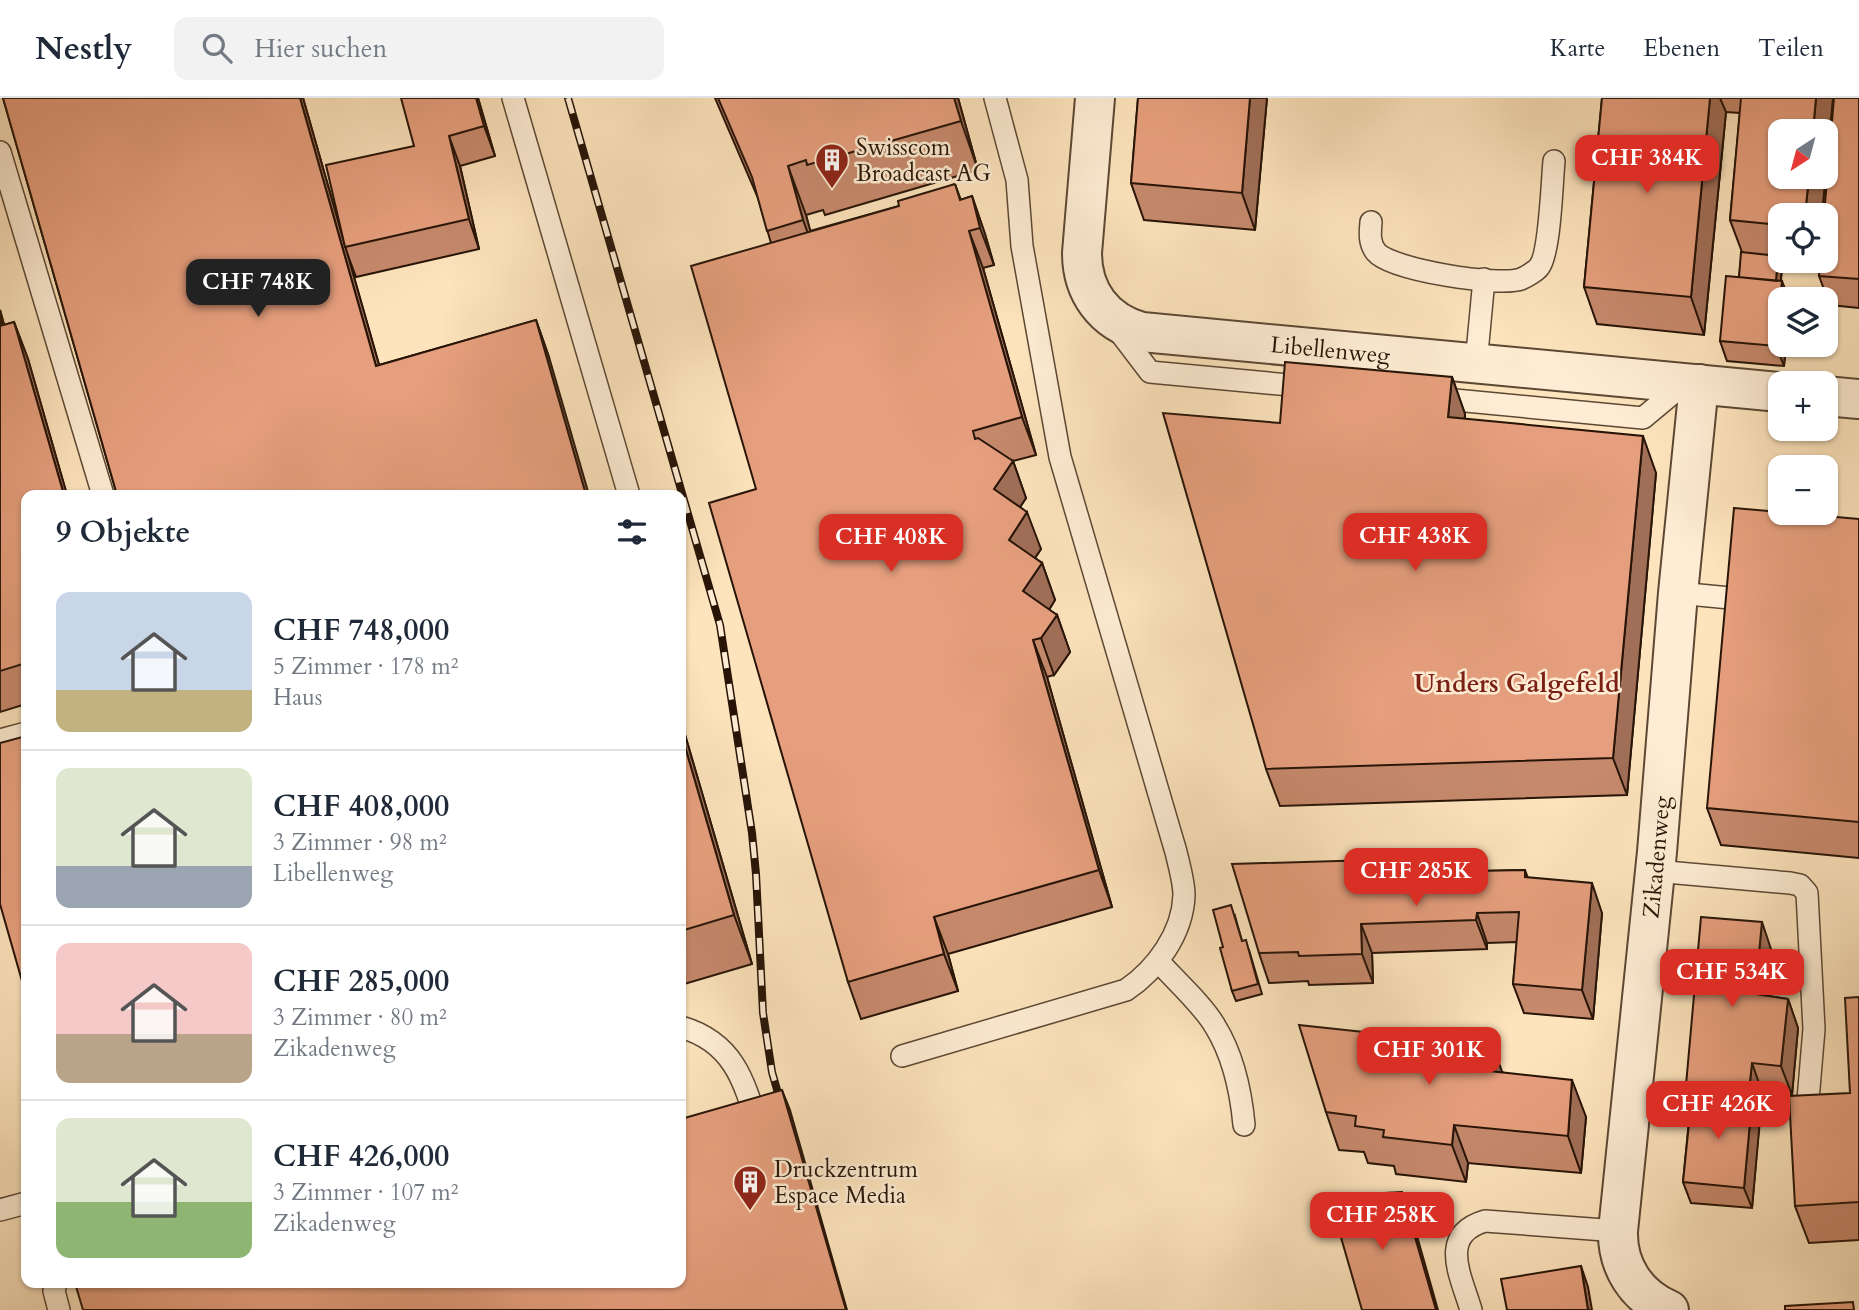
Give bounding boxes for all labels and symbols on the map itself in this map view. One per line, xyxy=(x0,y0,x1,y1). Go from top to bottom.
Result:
north arrow xyxy=(1768,119,1838,189)
place label: Swisscom Broadcast AG xyxy=(856,132,991,189)
pin: CHF 384K xyxy=(1575,136,1719,195)
building icon: Swisscom Broadcast AG xyxy=(813,141,851,190)
pin: CHF 748K xyxy=(186,260,330,319)
street label: Libellenweg xyxy=(1269,329,1392,371)
pin: CHF 408K xyxy=(819,514,963,574)
pin: CHF 438K xyxy=(1343,514,1487,573)
district label: Unders Galgefeld xyxy=(1414,666,1620,701)
street label: Zikadenweg xyxy=(1635,795,1677,920)
pin: CHF 285K xyxy=(1344,848,1488,908)
pin: CHF 534K xyxy=(1660,950,1804,1009)
pin: CHF 301K xyxy=(1357,1028,1501,1087)
pin: CHF 426K xyxy=(1646,1082,1790,1141)
place label: Druckzentrum Espace Media xyxy=(774,1154,919,1211)
building icon: Druckzentrum Espace Media xyxy=(731,1163,769,1212)
pin: CHF 258K xyxy=(1310,1192,1454,1252)

